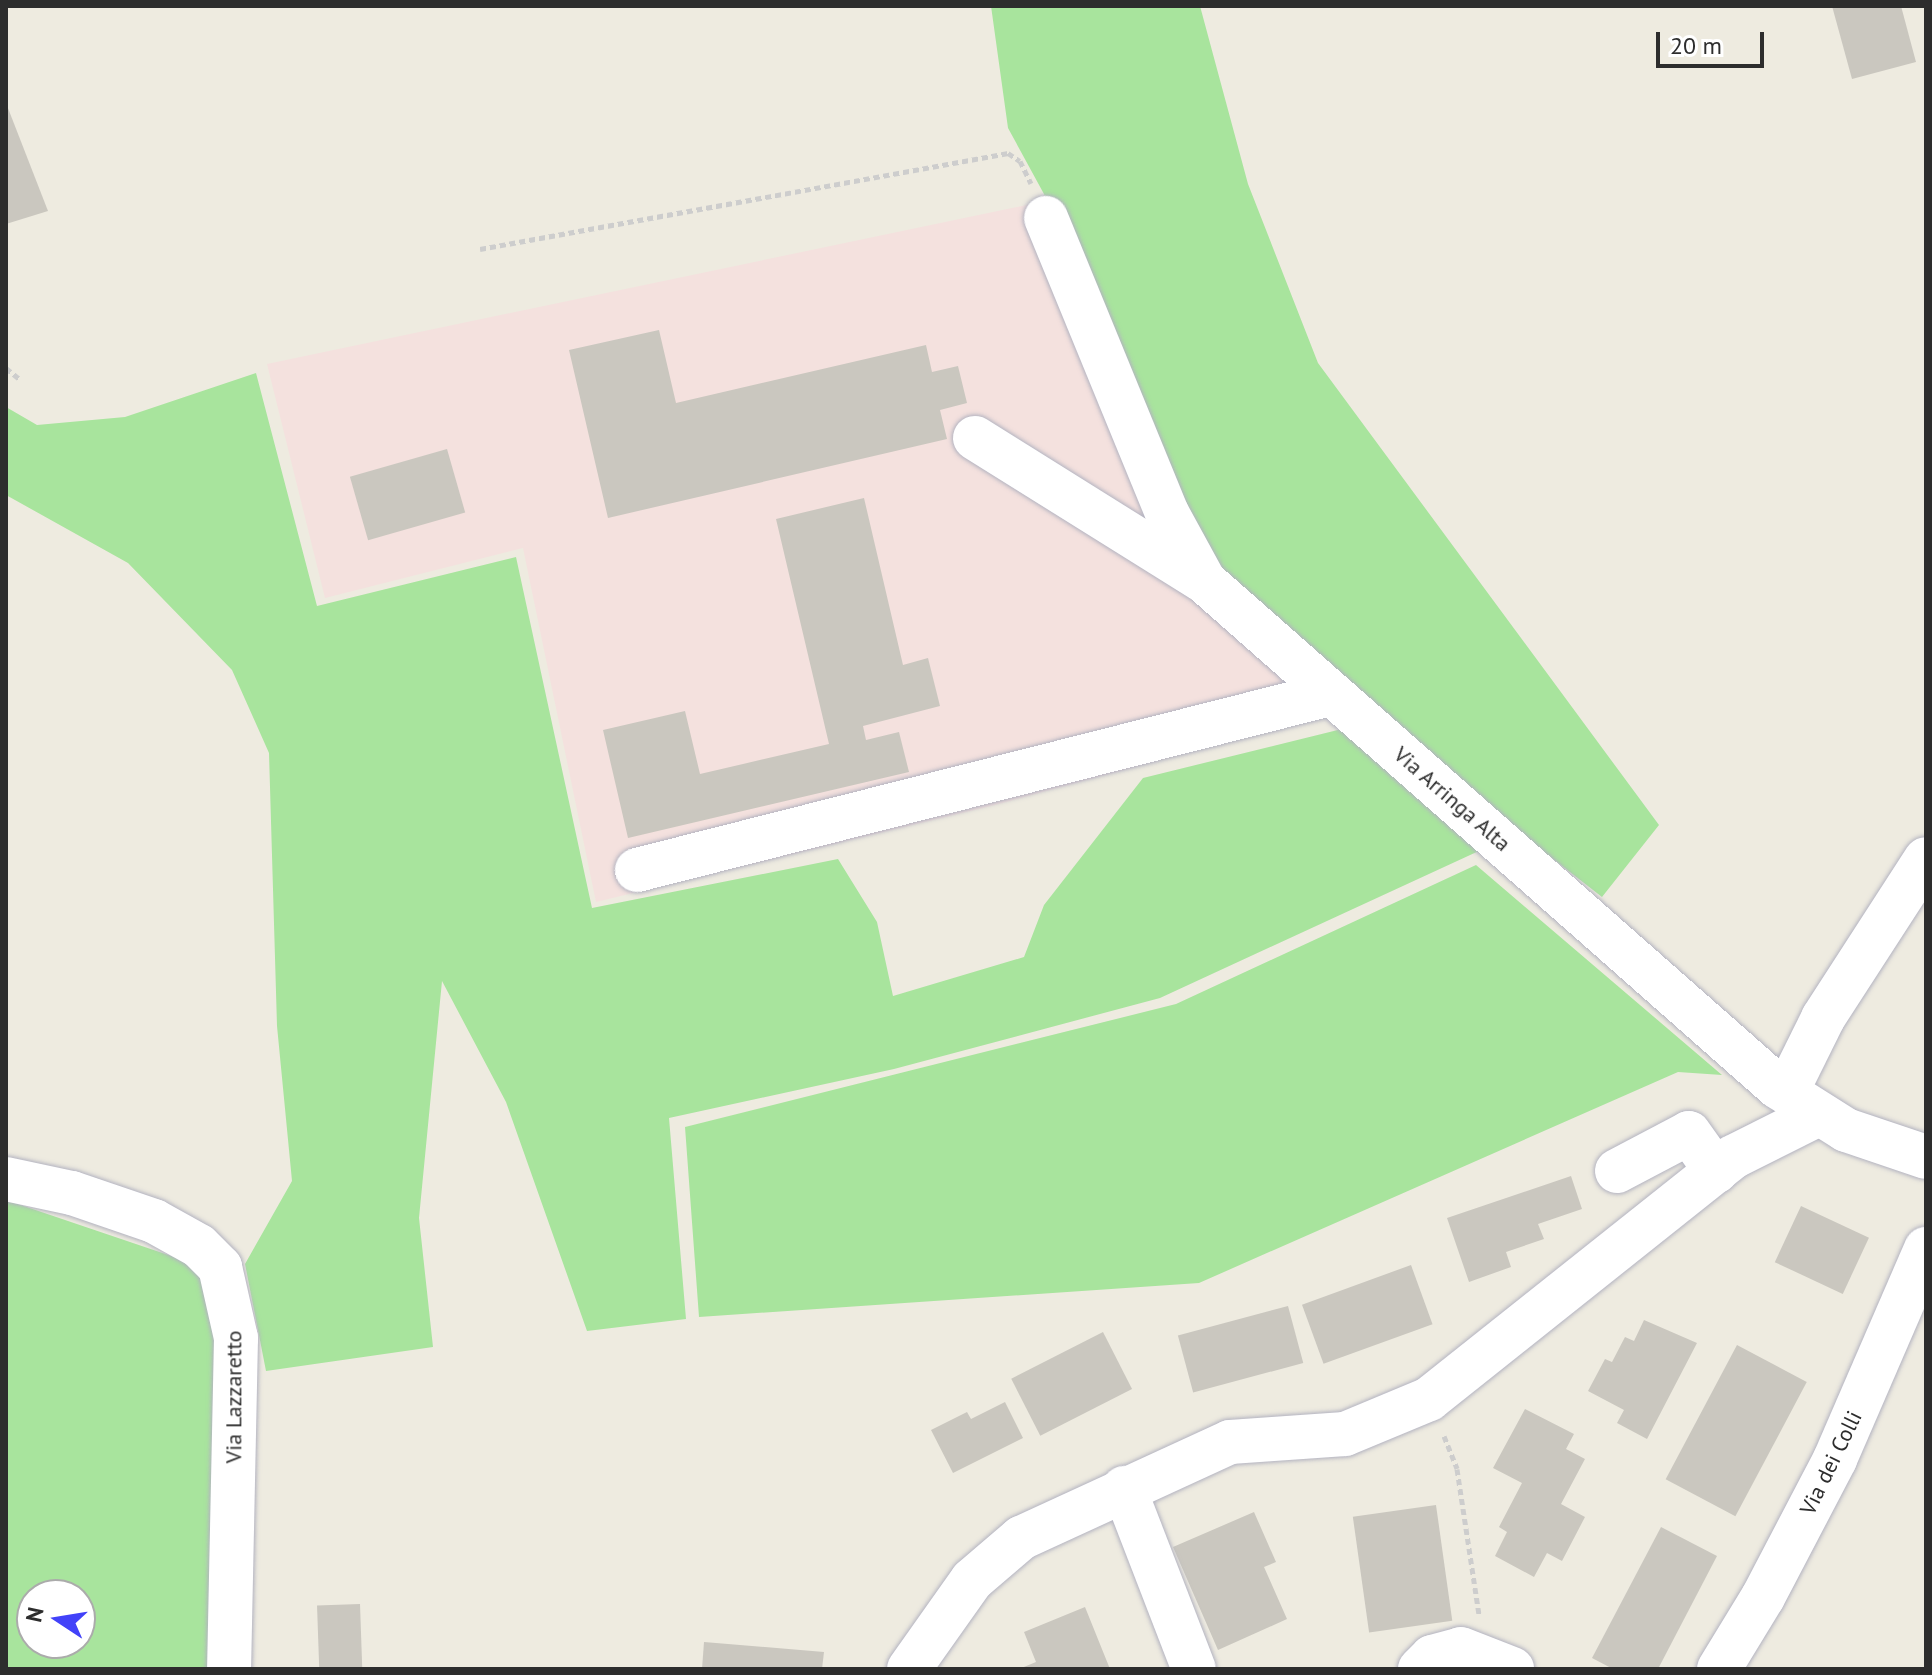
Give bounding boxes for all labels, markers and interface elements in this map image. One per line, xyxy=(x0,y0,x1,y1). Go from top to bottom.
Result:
scale bar xyxy=(1660,16,1768,66)
text: 20 m xyxy=(1670,30,1722,61)
street label: Via Arringa Alta xyxy=(1388,741,1516,857)
street label: Via Lazzaretto xyxy=(221,1331,247,1463)
street label: Via dei Colli xyxy=(1795,1407,1867,1519)
north arrow xyxy=(16,1579,96,1659)
text: N xyxy=(19,1604,50,1624)

